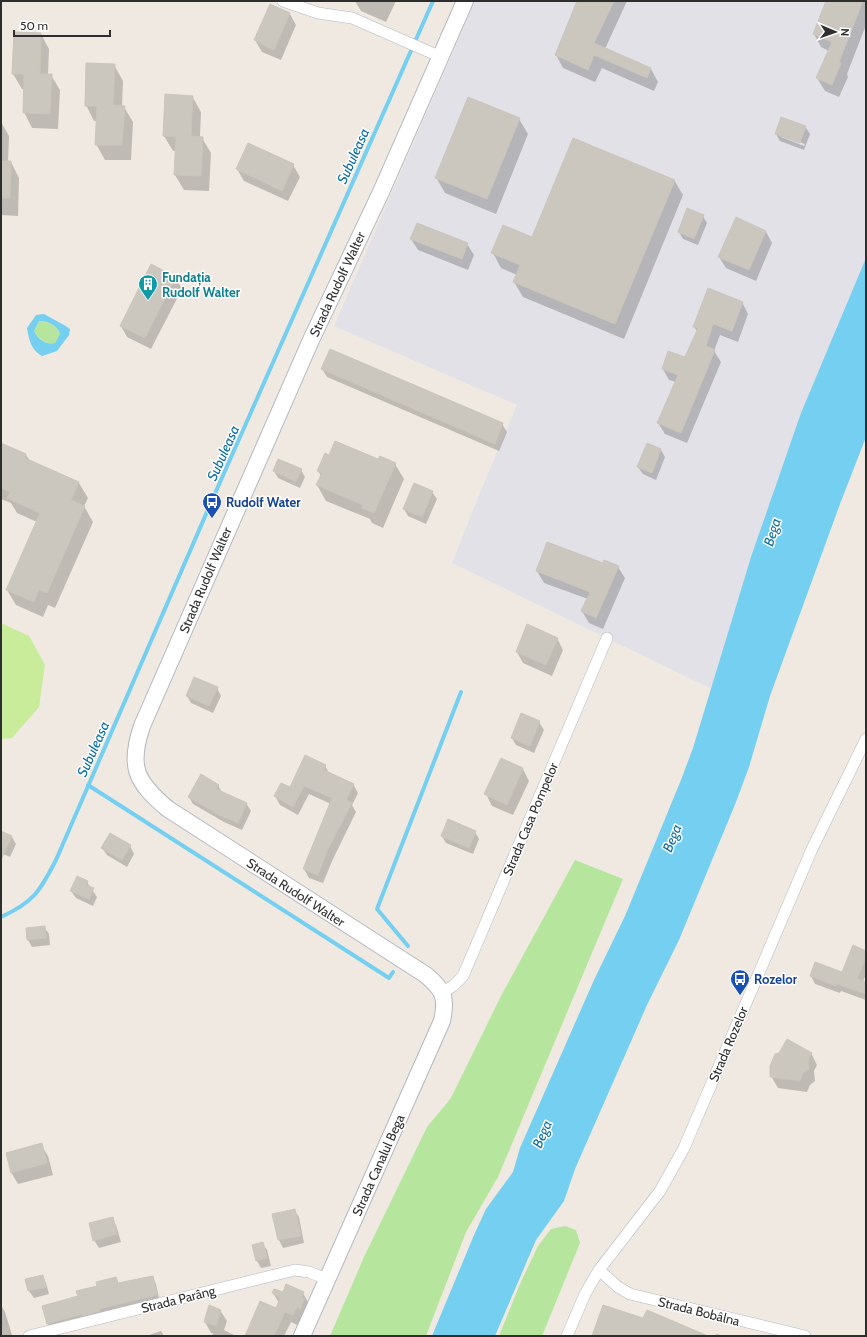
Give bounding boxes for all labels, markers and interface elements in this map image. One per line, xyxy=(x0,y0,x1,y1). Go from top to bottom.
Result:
scale bar xyxy=(14,12,110,38)
north arrow xyxy=(815,12,855,52)
text: 50 m xyxy=(20,18,48,33)
text: N xyxy=(838,28,852,36)
water label: Subuleasa xyxy=(333,126,373,186)
street label: Strada Rudolf Walter xyxy=(306,228,369,339)
place label: Fundația Rudolf Walter xyxy=(162,269,241,300)
building icon: Fundația Rudolf Walter xyxy=(137,273,159,301)
water label: Subuleasa xyxy=(203,423,243,483)
bus stop icon: Rudolf Water xyxy=(201,491,223,519)
place label: Rudolf Water xyxy=(226,494,301,510)
water label: Bega xyxy=(759,516,785,548)
street label: Strada Rudolf Walter xyxy=(175,524,235,635)
water label: Subuleasa xyxy=(73,719,113,779)
street label: Strada Casa Pompelor xyxy=(499,759,561,878)
water label: Bega xyxy=(658,822,686,854)
street label: Strada Rudolf Walter xyxy=(244,854,349,930)
bus stop icon: Rozelor xyxy=(729,968,751,996)
place label: Rozelor xyxy=(754,971,798,987)
street label: Strada Rozelor xyxy=(705,1003,751,1084)
street label: Strada Canalul Bega xyxy=(348,1111,408,1218)
water label: Bega xyxy=(528,1117,556,1151)
street label: Strada Parâng xyxy=(139,1282,217,1316)
street label: Strada Bobâlna xyxy=(657,1293,742,1329)

